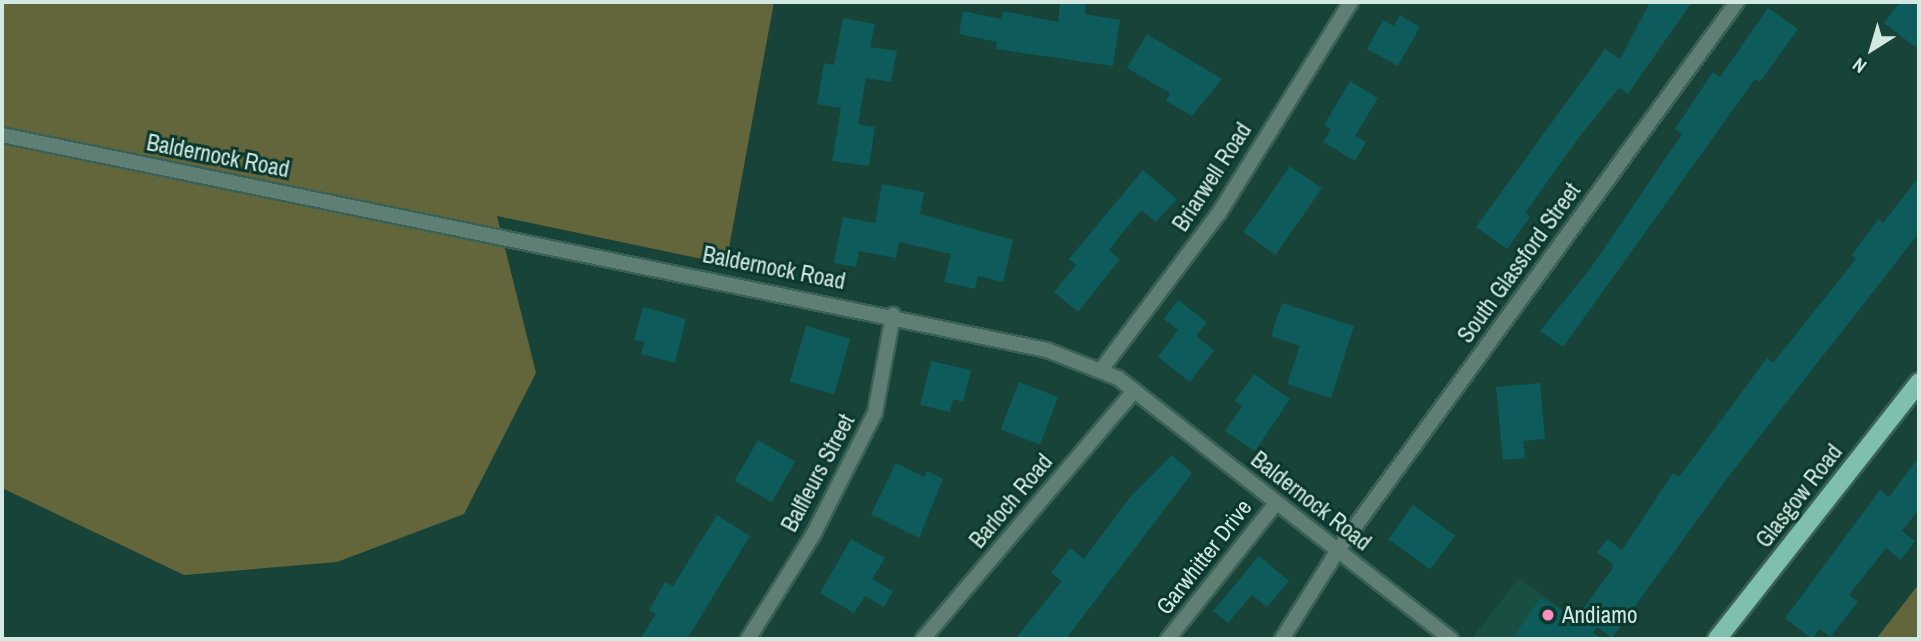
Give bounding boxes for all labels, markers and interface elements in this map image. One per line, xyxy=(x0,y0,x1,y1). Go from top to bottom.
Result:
north arrow xyxy=(1837,14,1907,84)
text: N xyxy=(1847,52,1872,80)
street label: Briarwell Road xyxy=(1167,118,1257,236)
street label: Baldernock Road xyxy=(144,129,292,183)
street label: South Glassford Street xyxy=(1452,178,1586,348)
street label: Baldernock Road xyxy=(700,241,848,295)
street label: Balfleurs Street xyxy=(776,410,860,536)
street label: Glasgow Road xyxy=(1750,439,1848,553)
street label: Baldernock Road xyxy=(1246,446,1376,556)
street label: Barloch Road xyxy=(964,448,1058,554)
street label: Garwhitter Drive xyxy=(1151,494,1257,620)
place label: Andiamo xyxy=(1562,601,1637,629)
marker: Andiamo xyxy=(1540,607,1556,623)

